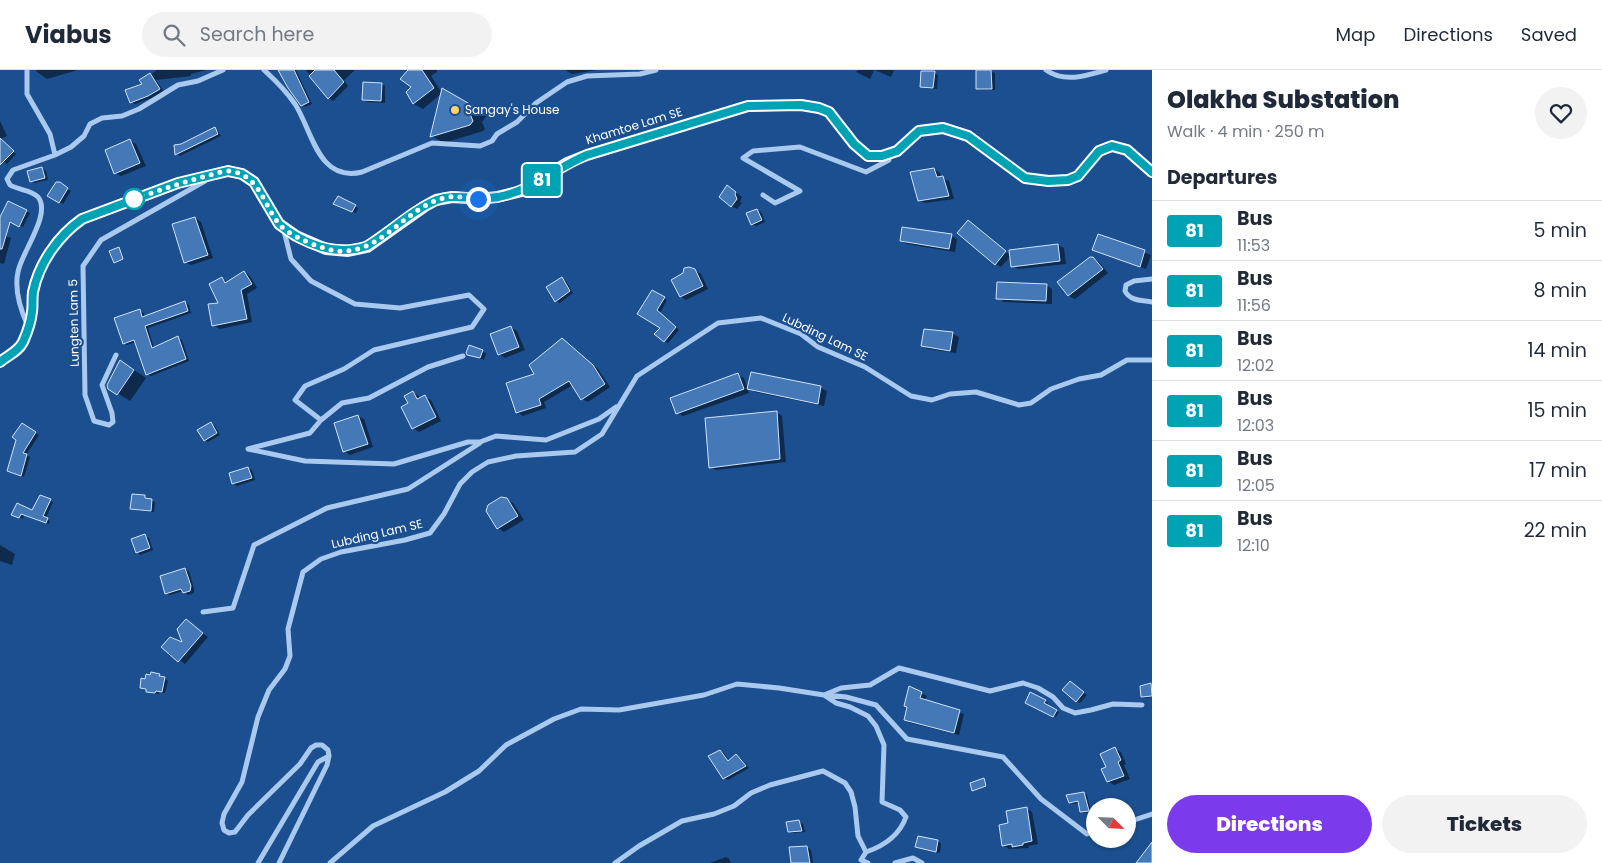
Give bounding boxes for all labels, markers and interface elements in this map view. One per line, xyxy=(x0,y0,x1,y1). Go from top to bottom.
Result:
search box xyxy=(142,12,492,57)
text: Viabus xyxy=(25,18,112,51)
icon: search xyxy=(160,21,188,49)
text: Search here xyxy=(200,21,314,48)
text: Map xyxy=(1336,22,1375,47)
text: Directions xyxy=(1403,22,1493,47)
text: Saved xyxy=(1521,22,1577,47)
text: Olakha Substation xyxy=(1167,83,1399,116)
button: heart xyxy=(1535,87,1587,139)
place label: Sangay's House xyxy=(465,101,560,118)
street label: Khamtoe Lam SE xyxy=(584,103,684,148)
marker: Sangay's House xyxy=(449,104,461,116)
text: Walk · 4 min · 250 m xyxy=(1167,120,1325,143)
line badge: 81 xyxy=(520,164,564,196)
text: Departures xyxy=(1167,164,1277,191)
text: 81 xyxy=(533,167,551,192)
your location xyxy=(466,187,491,212)
unlabelled marker xyxy=(123,188,145,210)
text: Bus xyxy=(1237,205,1273,232)
text: 5 min xyxy=(1534,217,1587,244)
text: 81 xyxy=(1185,218,1204,243)
text: 11:53 xyxy=(1237,234,1270,257)
text: Bus xyxy=(1237,265,1273,292)
text: 8 min xyxy=(1534,277,1587,304)
text: 81 xyxy=(1185,278,1204,303)
street label: Lungten Lam 5 xyxy=(64,279,83,367)
text: 11:56 xyxy=(1237,294,1271,317)
street label: Lubding Lam SE xyxy=(780,309,871,365)
text: Bus xyxy=(1237,325,1273,352)
text: 14 min xyxy=(1527,337,1587,364)
text: 81 xyxy=(1185,338,1204,363)
text: 12:02 xyxy=(1237,354,1274,377)
text: Bus xyxy=(1237,385,1273,412)
text: 15 min xyxy=(1528,397,1587,424)
text: 81 xyxy=(1185,398,1204,423)
text: 12:03 xyxy=(1237,414,1274,437)
text: Bus xyxy=(1237,445,1273,472)
text: 17 min xyxy=(1529,457,1587,484)
text: 81 xyxy=(1185,458,1204,483)
text: 12:05 xyxy=(1237,474,1275,497)
text: Bus xyxy=(1237,505,1273,532)
street label: Lubding Lam SE xyxy=(330,515,424,552)
text: 22 min xyxy=(1524,517,1587,544)
text: 81 xyxy=(1185,518,1204,543)
text: 12:10 xyxy=(1237,534,1270,557)
button: Directions xyxy=(1167,795,1372,853)
button: Tickets xyxy=(1382,795,1587,853)
north arrow xyxy=(1086,798,1136,848)
map controls xyxy=(1086,798,1136,848)

